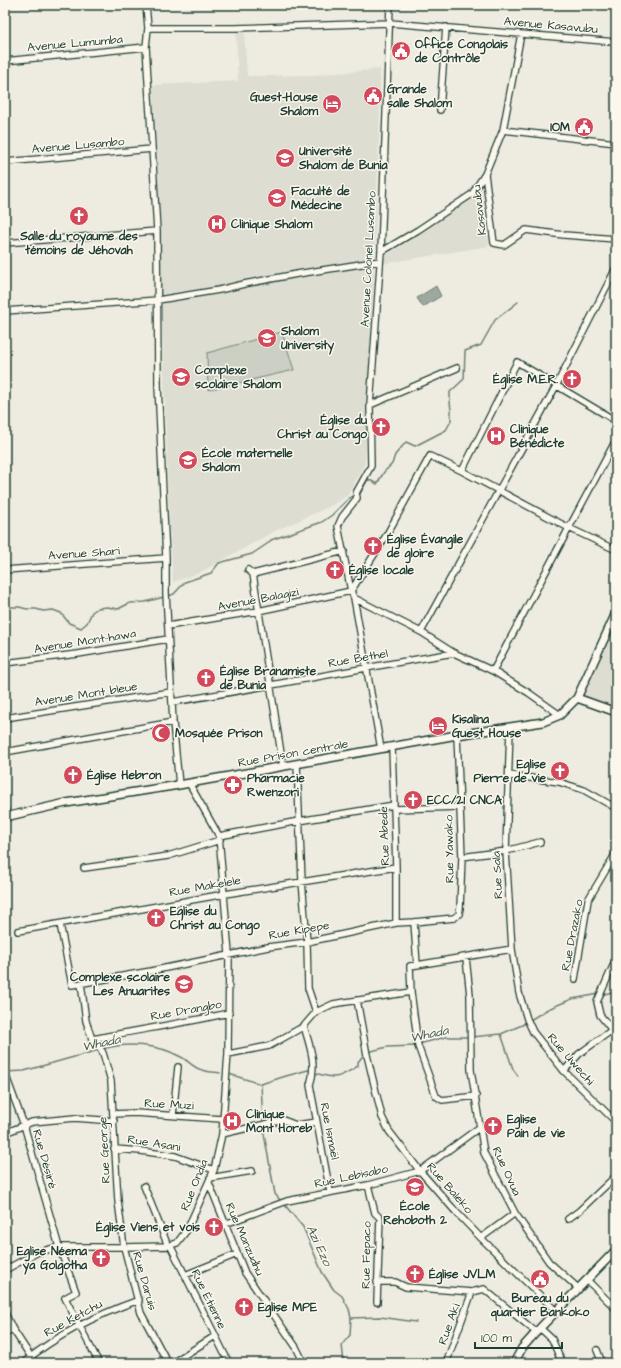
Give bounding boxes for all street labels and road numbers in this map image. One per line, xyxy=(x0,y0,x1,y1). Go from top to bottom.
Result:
street label: Avenue Kasavubu xyxy=(503,13,599,38)
street label: Avenue Lumumba xyxy=(27,31,124,56)
street label: Avenue Lusambo xyxy=(31,133,125,158)
street label: Kasavubu xyxy=(468,184,491,236)
street label: Avenue Colonel Lusambo xyxy=(356,190,381,327)
street label: Avenue Shari xyxy=(48,542,121,564)
street label: Avenue Balagizi xyxy=(216,583,300,617)
street label: Avenue Mont-hawa xyxy=(33,625,137,658)
street label: Rue Bethel xyxy=(327,645,389,672)
street label: Avenue Mont bleue xyxy=(33,678,139,711)
street label: Rue Prison centrale xyxy=(237,735,350,772)
street label: Rue Abede xyxy=(375,805,394,866)
street label: Rue Yawako xyxy=(440,814,459,883)
street label: Rue Sala xyxy=(488,851,507,899)
street label: Rue Makelele xyxy=(168,872,243,901)
street label: Rue Drazako xyxy=(557,898,588,972)
street label: Rue Kipepe xyxy=(267,917,331,944)
street label: Rue Drangbo xyxy=(149,996,223,1026)
street label: Rue Uwechi xyxy=(543,1030,598,1089)
street label: Rue Muzi xyxy=(144,1095,194,1114)
street label: Rue Ismaël xyxy=(316,1101,343,1161)
street label: Rue George xyxy=(94,1116,116,1184)
street label: Rue Désiré xyxy=(28,1127,61,1191)
street label: Rue Asani xyxy=(126,1131,182,1156)
street label: Rue Ovua xyxy=(488,1144,525,1199)
street label: Rue Ondia xyxy=(176,1157,212,1213)
street label: Rue Baleko xyxy=(423,1159,477,1218)
street label: Rue Lebisabo xyxy=(313,1160,390,1193)
street label: Rue Manzudhu xyxy=(221,1200,268,1278)
street label: Rue Fepaco xyxy=(357,1221,376,1289)
street label: Rue Daruis xyxy=(128,1250,161,1313)
street label: Rue Étienne xyxy=(187,1266,231,1332)
street label: Rue Ketchu xyxy=(41,1295,105,1341)
street label: Rue Aki xyxy=(434,1301,465,1347)

